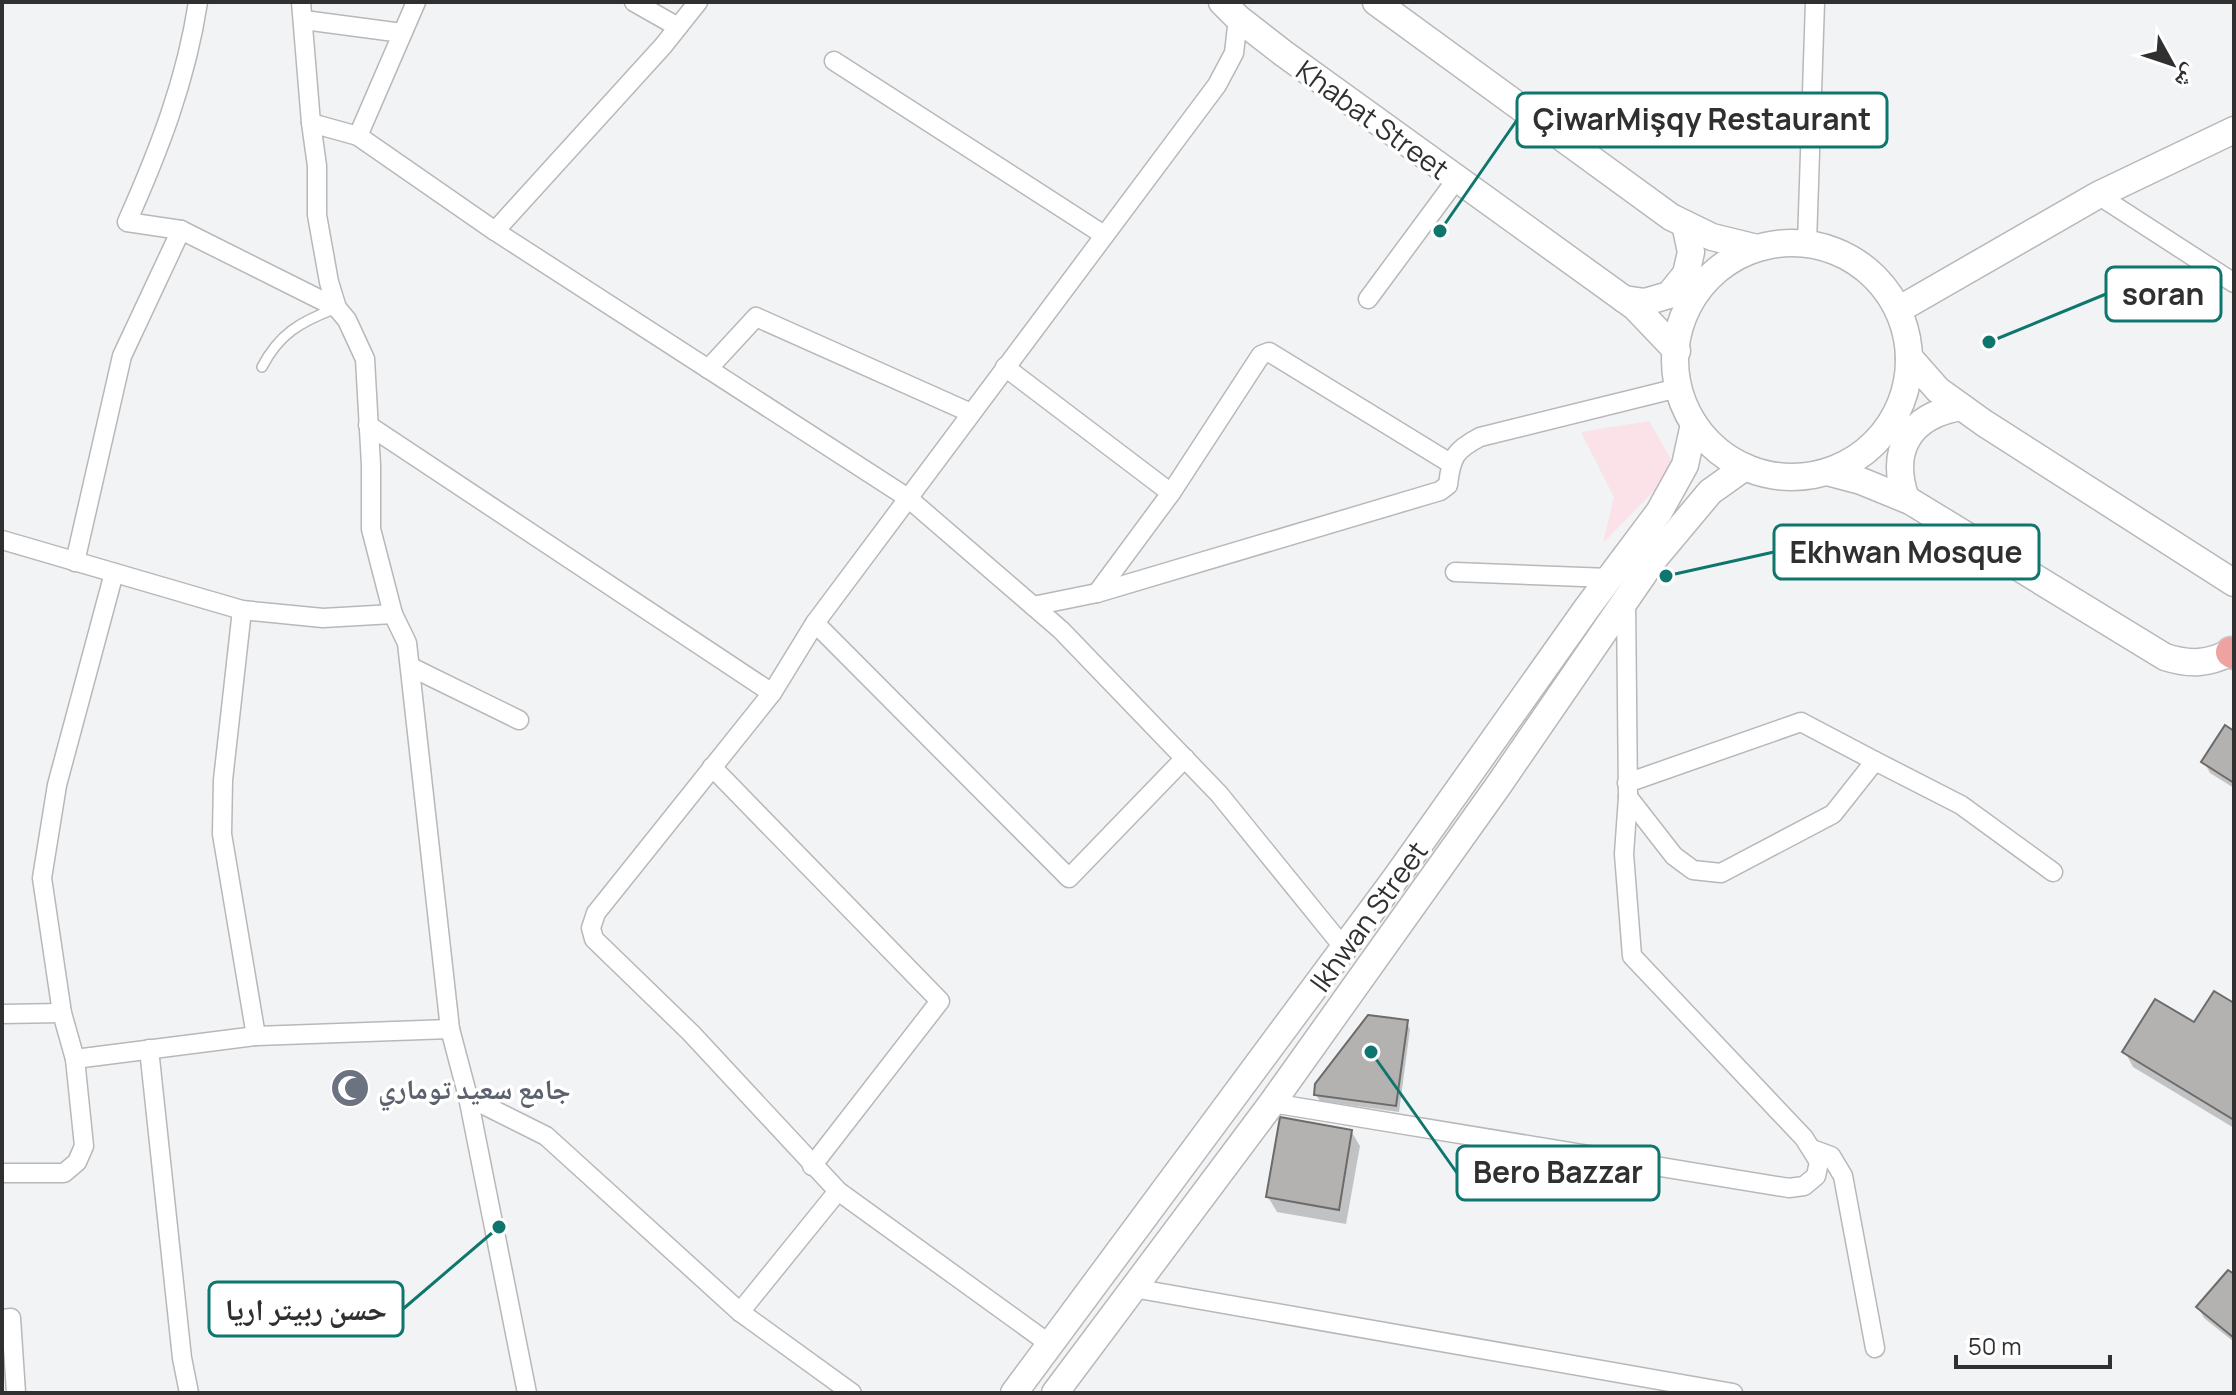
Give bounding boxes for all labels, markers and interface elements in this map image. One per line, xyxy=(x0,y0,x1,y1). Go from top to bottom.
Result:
north arrow xyxy=(2132,24,2212,104)
street label: Khabat Street xyxy=(1289,51,1457,187)
text: ش xyxy=(2168,58,2206,95)
callout: ÇiwarMişqy Restaurant xyxy=(1517,93,1887,147)
text: ÇiwarMişqy Restaurant xyxy=(1533,98,1871,139)
callout: soran xyxy=(2106,267,2221,321)
text: soran xyxy=(2122,273,2204,314)
callout: Ekhwan Mosque xyxy=(1774,525,2039,579)
text: Ekhwan Mosque xyxy=(1789,531,2023,572)
street label: Ikhwan Street xyxy=(1300,833,1436,999)
mosque icon: جامع سعيد توماري xyxy=(329,1067,371,1109)
place label: جامع سعيد توماري xyxy=(378,1069,571,1112)
callout: Bero Bazzar xyxy=(1457,1146,1659,1200)
text: Bero Bazzar xyxy=(1473,1151,1643,1192)
callout: حسن ربيتر اريا xyxy=(209,1282,403,1336)
text: حسن ربيتر اريا xyxy=(225,1288,387,1329)
scale bar xyxy=(1956,1319,2110,1369)
text: 50 m xyxy=(1968,1329,2022,1362)

